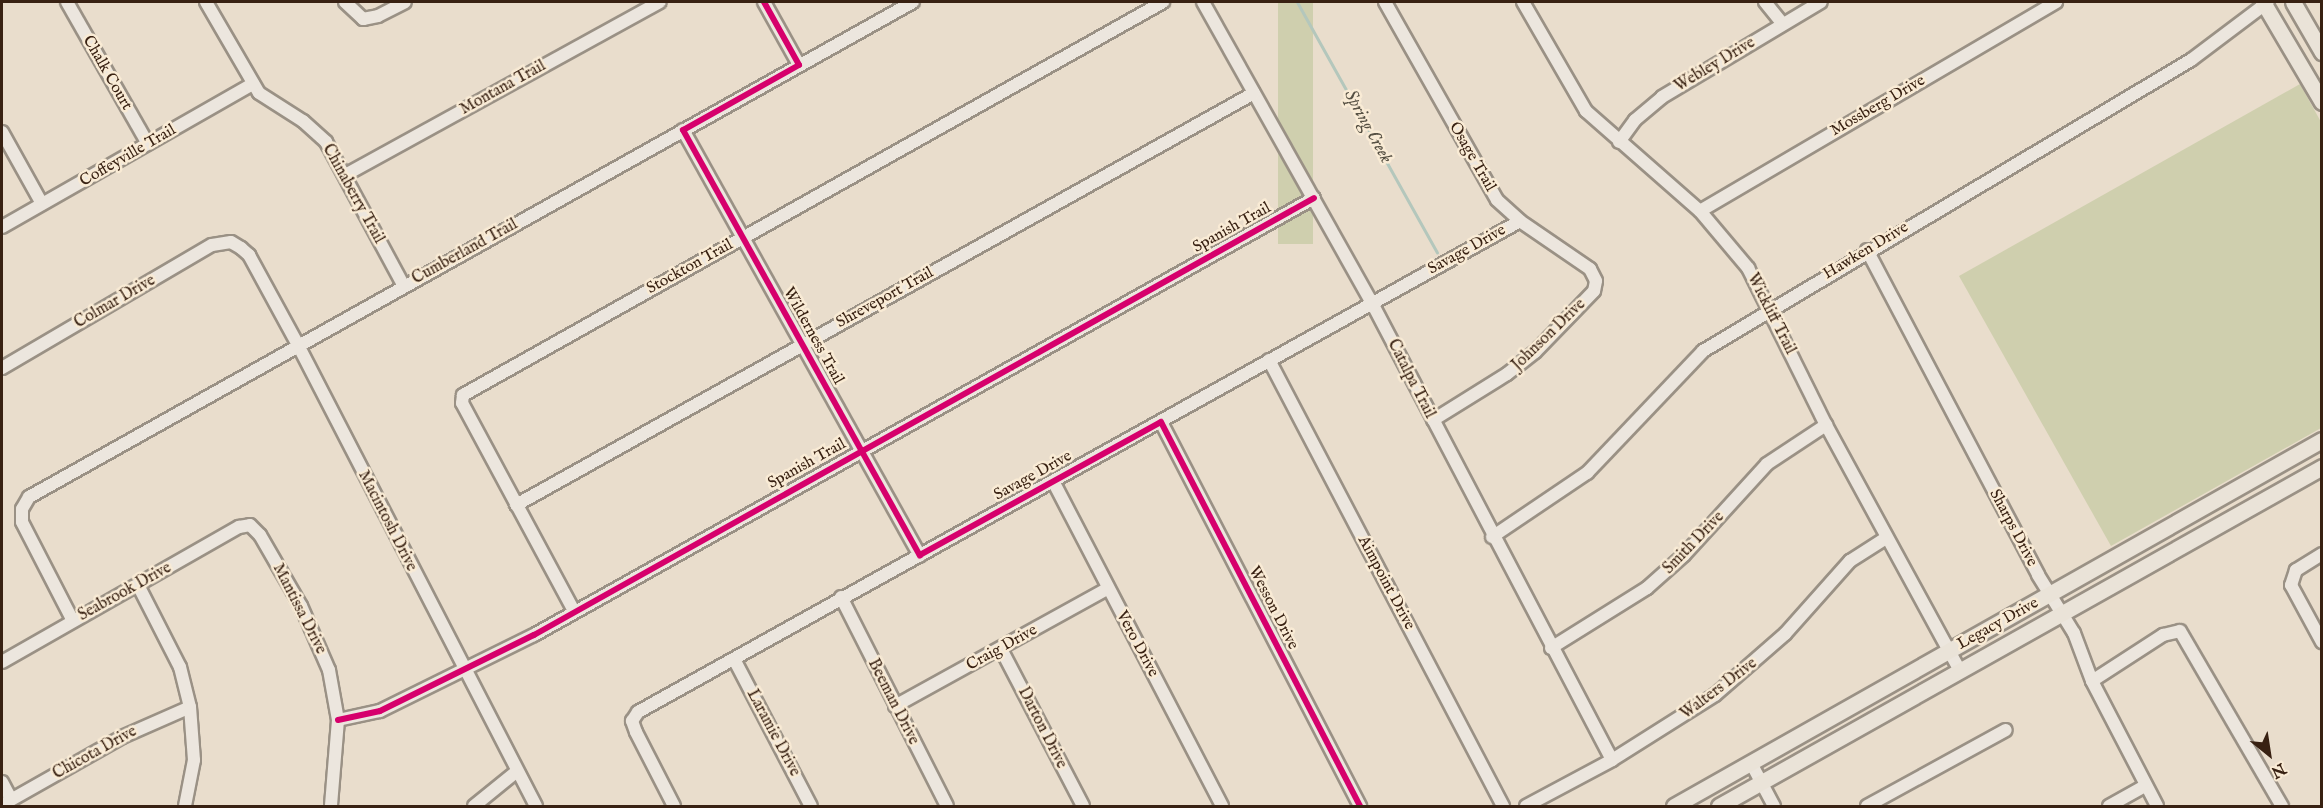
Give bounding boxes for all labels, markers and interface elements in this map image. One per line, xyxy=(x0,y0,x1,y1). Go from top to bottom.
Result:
street label: Chalk Court xyxy=(78,32,136,114)
street label: Webley Drive xyxy=(1671,33,1759,97)
street label: Montana Trail xyxy=(457,57,549,119)
street label: Mossberg Drive xyxy=(1827,71,1929,141)
water label: Spring Creek xyxy=(1338,86,1396,168)
street label: Osage Trail xyxy=(1444,119,1500,195)
street label: Coffeyville Trail xyxy=(77,121,179,191)
street label: Chinaberry Trail xyxy=(318,141,388,247)
street label: Spanish Trail xyxy=(1190,199,1274,257)
street label: Cumberland Trail xyxy=(409,215,521,289)
street label: Hawken Drive xyxy=(1820,218,1912,284)
street label: Savage Drive xyxy=(1425,221,1509,279)
street label: Stockton Trail xyxy=(644,235,736,299)
street label: Shreveport Trail xyxy=(833,263,937,333)
street label: Wickliff Trail xyxy=(1742,270,1800,358)
street label: Colmar Drive xyxy=(71,271,159,333)
street label: Wilderness Trail xyxy=(778,284,848,388)
street label: Johnson Drive xyxy=(1508,295,1590,375)
street label: Catalpa Trail xyxy=(1383,336,1439,422)
street label: Spanish Trail xyxy=(765,435,849,493)
street label: Savage Drive xyxy=(991,447,1075,505)
street label: Macintosh Drive xyxy=(353,467,421,575)
street label: Sharps Drive xyxy=(1985,486,2041,570)
street label: Smith Drive xyxy=(1659,508,1729,578)
street label: Aimpoint Drive xyxy=(1353,533,1419,633)
street label: Seabrook Drive xyxy=(75,559,175,625)
street label: Mantissa Drive xyxy=(268,560,330,658)
street label: Wesson Drive xyxy=(1244,563,1302,653)
street label: Legacy Drive xyxy=(1954,594,2042,654)
street label: Vero Drive xyxy=(1112,608,1162,680)
street label: Craig Drive xyxy=(963,621,1041,675)
street label: Walters Drive xyxy=(1677,654,1761,724)
street label: Beeman Drive xyxy=(863,656,923,748)
street label: Darton Drive xyxy=(1013,684,1071,772)
street label: Laramie Drive xyxy=(742,686,804,780)
street label: Chicota Drive xyxy=(50,722,140,784)
north arrow xyxy=(2239,724,2299,784)
text: N xyxy=(2267,757,2289,782)

